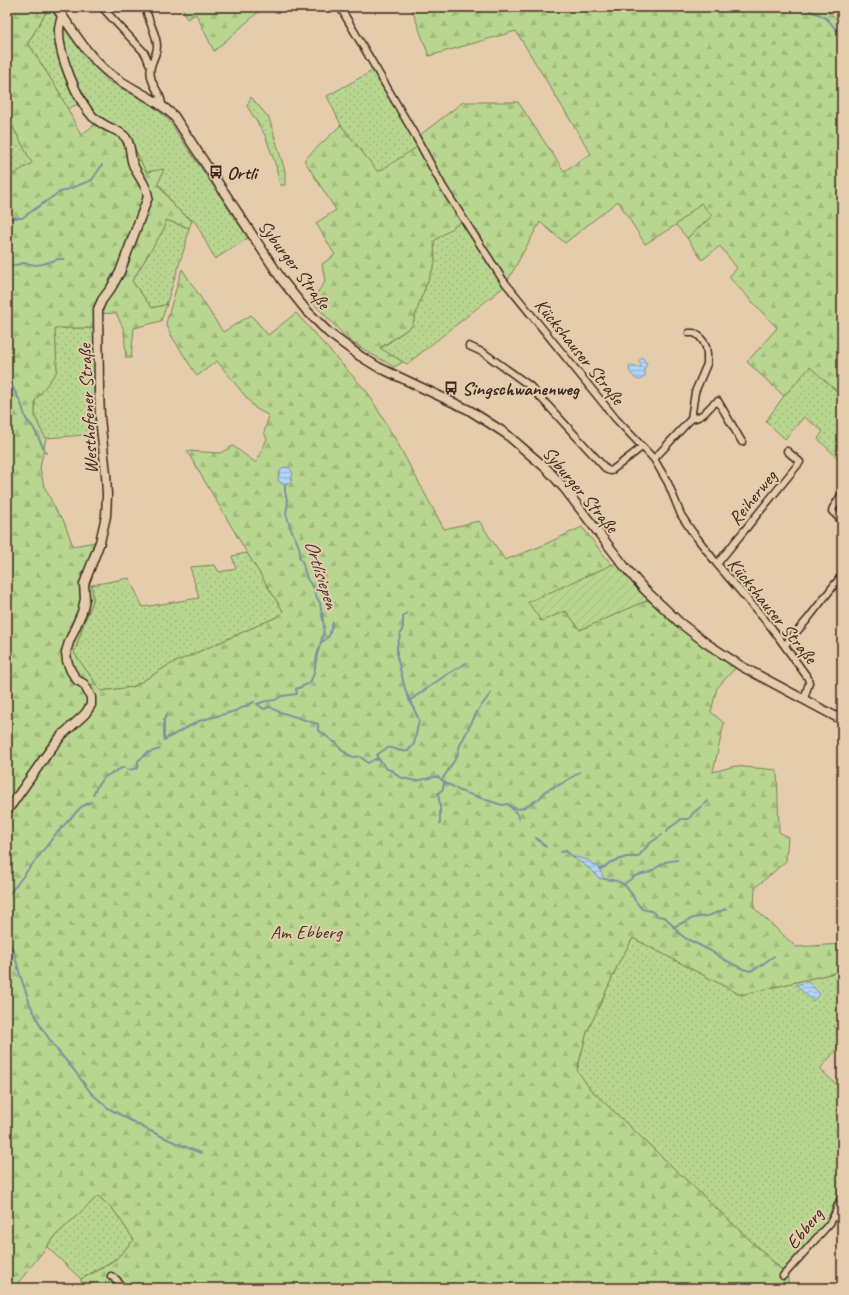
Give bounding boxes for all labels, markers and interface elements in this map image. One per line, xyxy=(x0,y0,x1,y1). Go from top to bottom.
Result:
place label: Ortli xyxy=(227,161,259,185)
bus stop icon: Ortli xyxy=(208,164,224,180)
street label: Syburger Straße xyxy=(253,215,337,316)
street label: Kückshauser Straße xyxy=(529,294,630,411)
street label: Westhofener Straße xyxy=(73,342,103,475)
place label: Singschwanenweg xyxy=(462,377,581,401)
bus stop icon: Singschwanenweg xyxy=(443,380,459,396)
street label: Syburger Straße xyxy=(537,441,625,539)
street label: Reiherweg xyxy=(723,464,783,530)
water label: Ortlisiepen xyxy=(299,537,345,614)
street label: Kückshauser Straße xyxy=(722,553,823,670)
park label: Am Ebberg xyxy=(270,920,343,944)
street label: Ebberg xyxy=(781,1202,829,1254)

